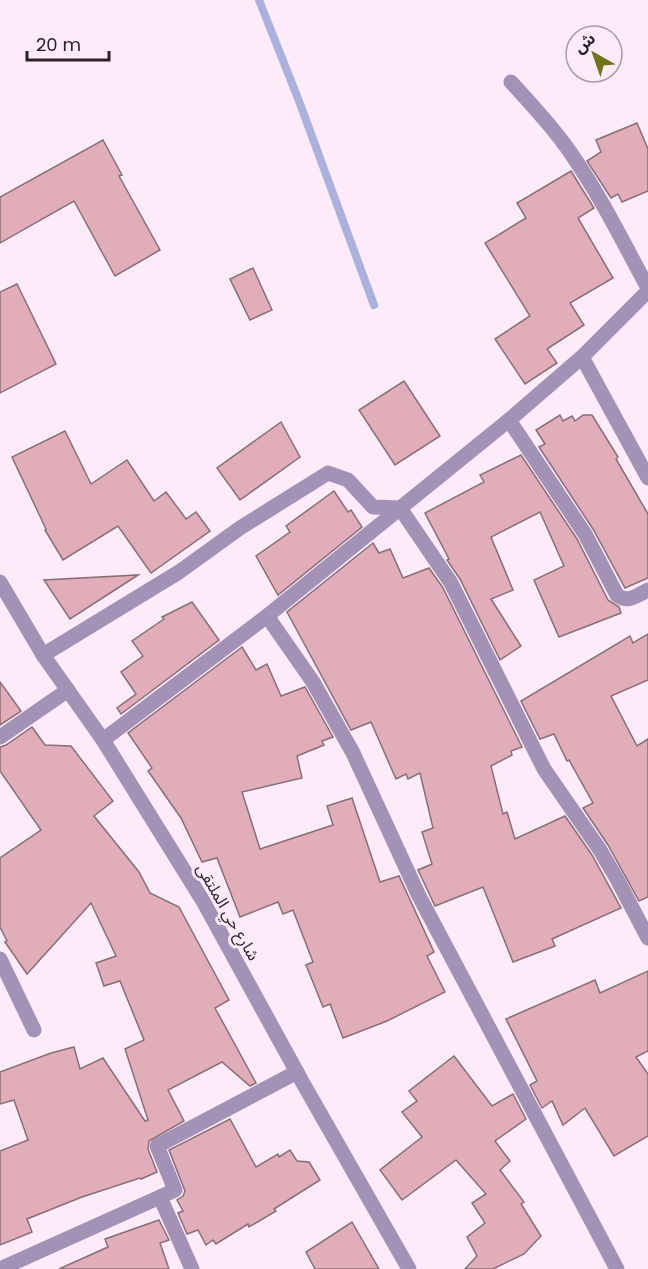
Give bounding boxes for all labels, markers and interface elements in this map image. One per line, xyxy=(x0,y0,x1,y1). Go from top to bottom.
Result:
scale bar xyxy=(27,24,110,62)
north arrow xyxy=(564,24,624,84)
text: ش xyxy=(569,27,601,59)
text: 20 m xyxy=(36,32,81,57)
street label: شارع حي الملتقى xyxy=(190,859,265,965)

